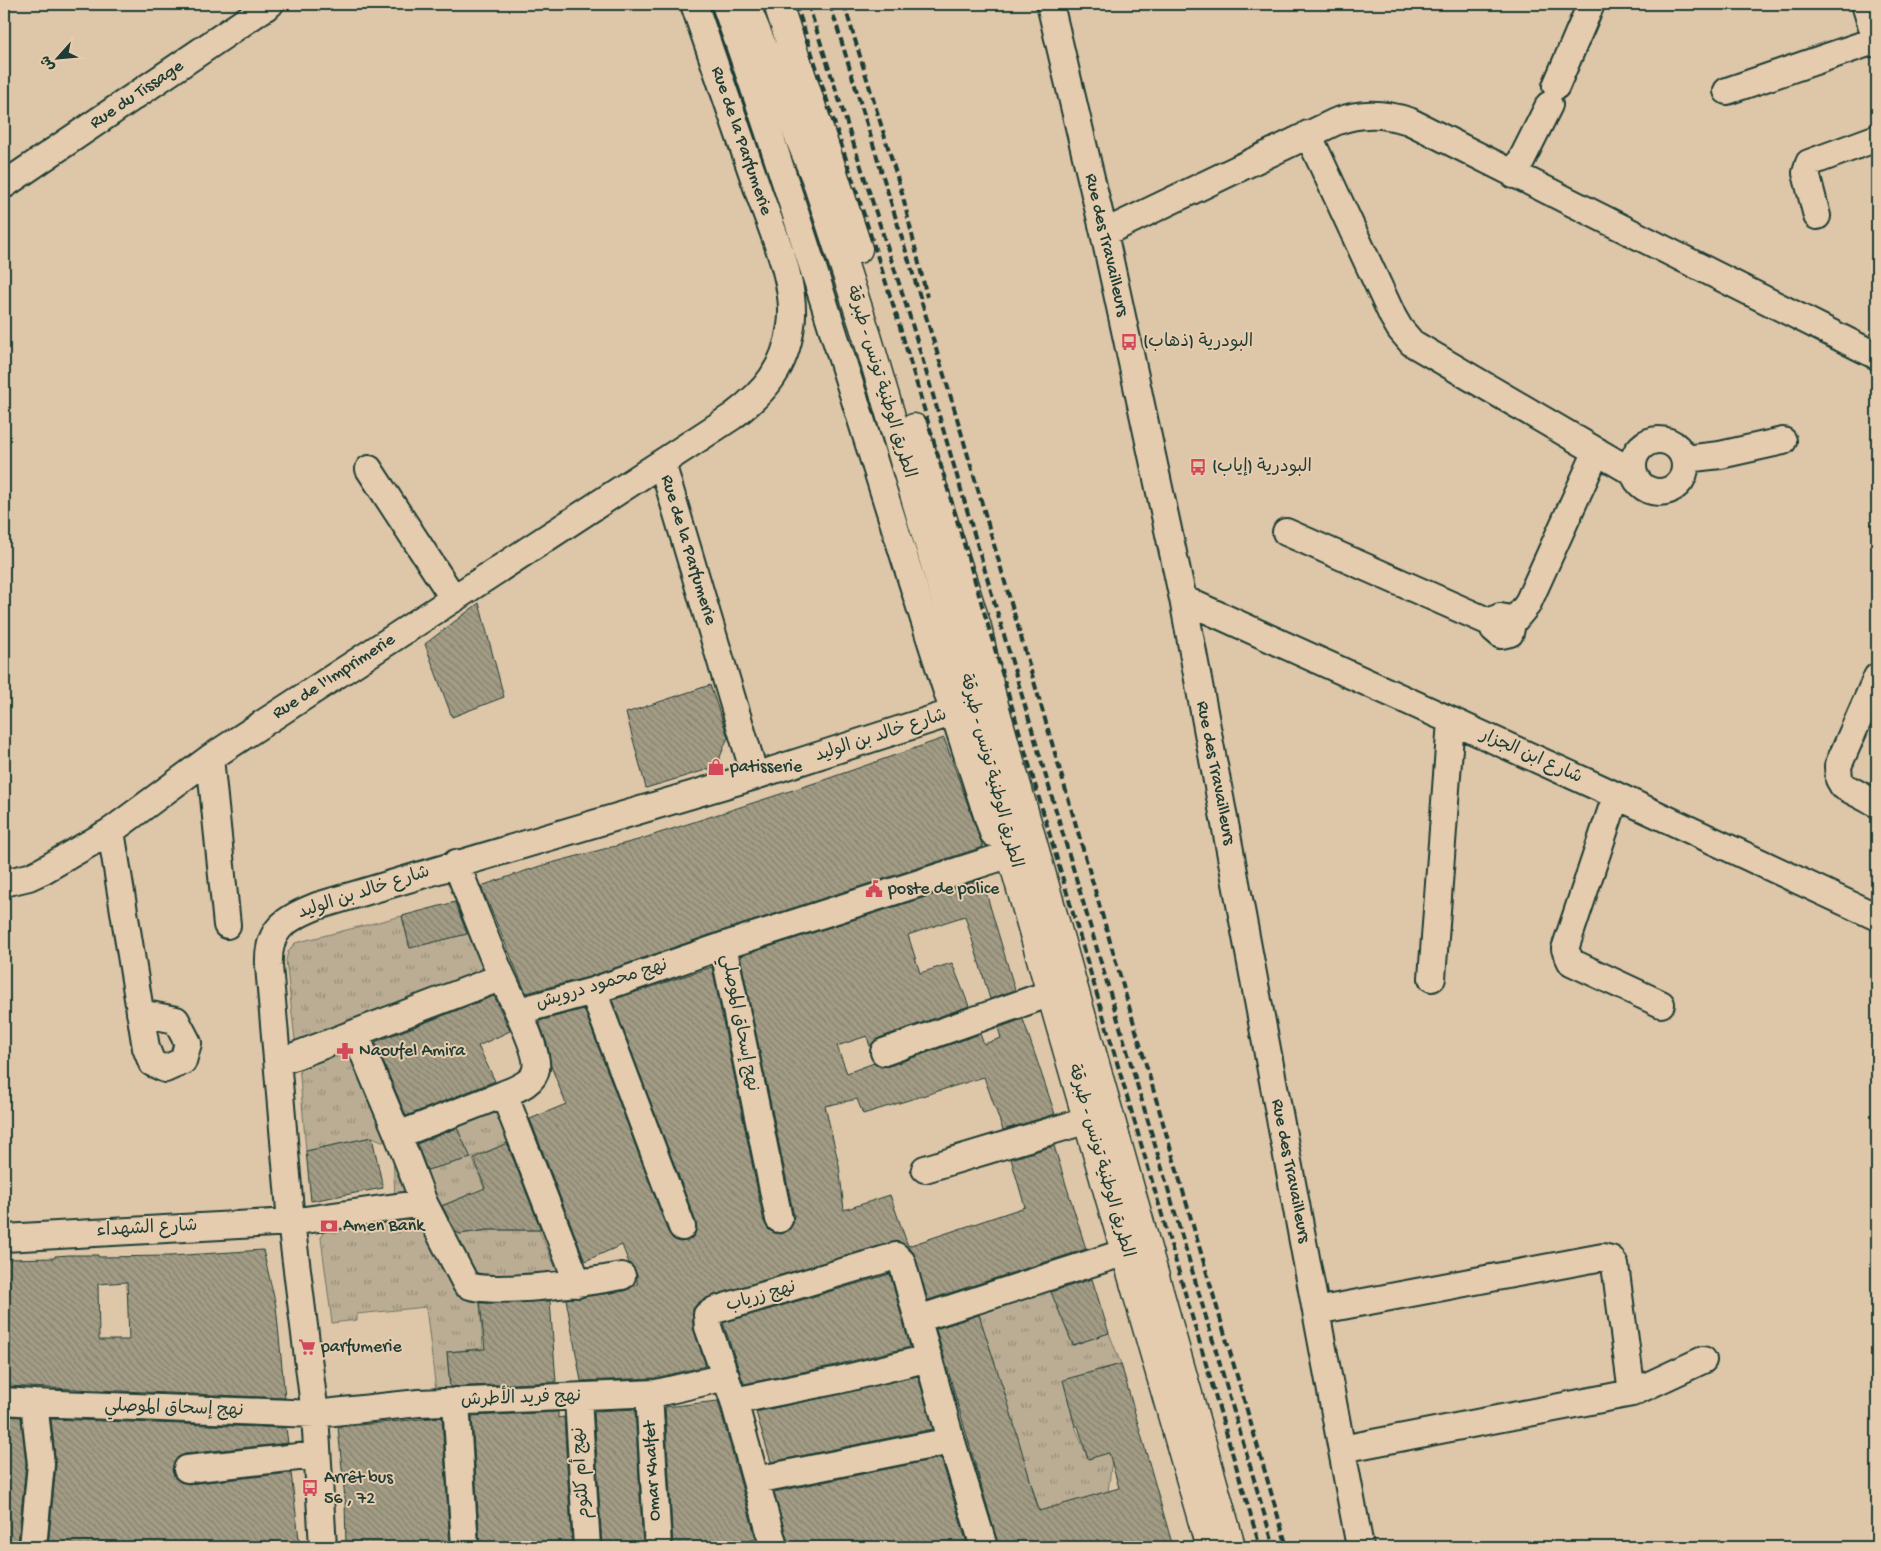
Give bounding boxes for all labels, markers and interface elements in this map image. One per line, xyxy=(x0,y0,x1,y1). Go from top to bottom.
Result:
north arrow xyxy=(32,32,82,82)
text: ش xyxy=(38,52,60,73)
street label: Rue du Tissage xyxy=(86,56,188,134)
street label: Rue de la Parfumerie xyxy=(706,64,776,219)
street label: Rue des Travailleurs xyxy=(1079,172,1133,320)
street label: الطريق الوطنية تونس - طبرقة xyxy=(841,283,919,481)
bus stop icon: البودرية (ذهاب) xyxy=(1119,332,1139,352)
place label: البودرية (ذهاب) xyxy=(1143,332,1253,353)
bus stop icon: البودرية (إياب) xyxy=(1188,457,1208,477)
place label: البودرية (إياب) xyxy=(1212,457,1312,478)
street label: Rue de la Parfumerie xyxy=(655,473,721,628)
street label: Rue de l'Imprimerie xyxy=(269,629,400,724)
street label: الطريق الوطنية تونس - طبرقة xyxy=(954,672,1026,870)
street label: Rue des Travailleurs xyxy=(1191,699,1239,848)
street label: شارع خالد بن الوليد xyxy=(812,705,950,767)
street label: شارع ابن الجزار xyxy=(1475,724,1585,789)
shop icon: patisserie xyxy=(706,757,726,777)
place label: patisserie xyxy=(729,757,803,778)
street label: شارع خالد بن الوليد xyxy=(295,862,433,924)
public building icon: poste de police xyxy=(864,879,884,899)
place label: poste de police xyxy=(887,879,1000,900)
street label: نهج إسحاق الموصلي xyxy=(712,953,763,1094)
street label: نهج محمود درويش xyxy=(534,955,670,1015)
pharmacy icon: Naoufel Amira xyxy=(335,1041,355,1061)
place label: Naoufel Amira xyxy=(359,1041,466,1062)
street label: الطريق الوطنية تونس - طبرقة xyxy=(1062,1062,1138,1260)
street label: Rue des Travailleurs xyxy=(1266,1097,1314,1246)
street label: شارع الشهداء xyxy=(96,1216,198,1242)
bank icon: Amen Bank xyxy=(319,1216,339,1236)
place label: Amen Bank xyxy=(343,1216,426,1237)
street label: نهج زرياب xyxy=(724,1277,798,1317)
supermarket icon: parfumerie xyxy=(297,1337,317,1357)
place label: parfumerie xyxy=(320,1337,403,1358)
street label: نهج فريد الأطرش xyxy=(460,1382,581,1412)
street label: نهج إسحاق الموصلي xyxy=(104,1396,244,1425)
street label: Omar Khalfet xyxy=(640,1419,666,1521)
street label: نهج أم كلثوم xyxy=(566,1426,597,1520)
place label: Arrêt bus 56 , 72 xyxy=(324,1468,394,1510)
bus stop icon: Arrêt bus 56 , 72 xyxy=(300,1478,320,1498)

